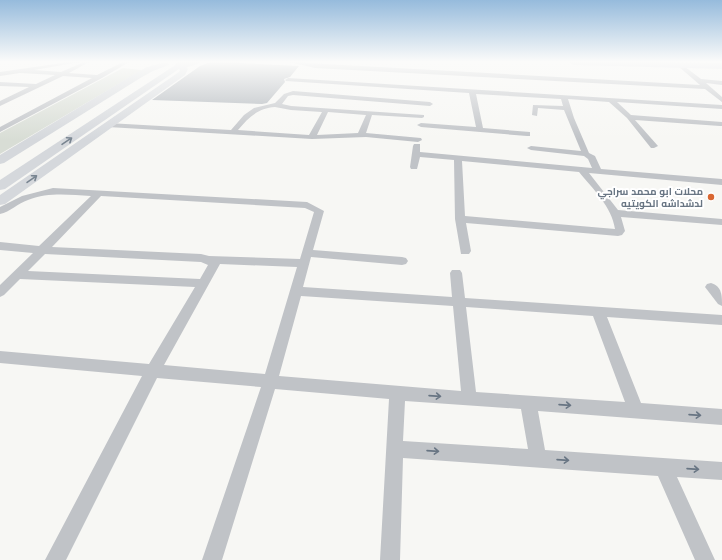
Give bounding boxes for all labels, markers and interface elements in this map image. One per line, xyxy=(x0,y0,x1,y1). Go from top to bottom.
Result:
one-way arrow xyxy=(61,137,72,145)
one-way arrow xyxy=(26,175,37,183)
place label: محلات ابو محمد سراجي لدشداشه الكويتيه xyxy=(598,186,703,210)
marker: محلات ابو محمد سراجي لدشداشه الكويتيه xyxy=(706,192,716,202)
one-way arrow xyxy=(428,392,441,399)
one-way arrow xyxy=(558,402,571,409)
one-way arrow xyxy=(688,411,701,418)
one-way arrow xyxy=(426,448,439,455)
one-way arrow xyxy=(556,457,569,464)
one-way arrow xyxy=(686,465,699,472)

